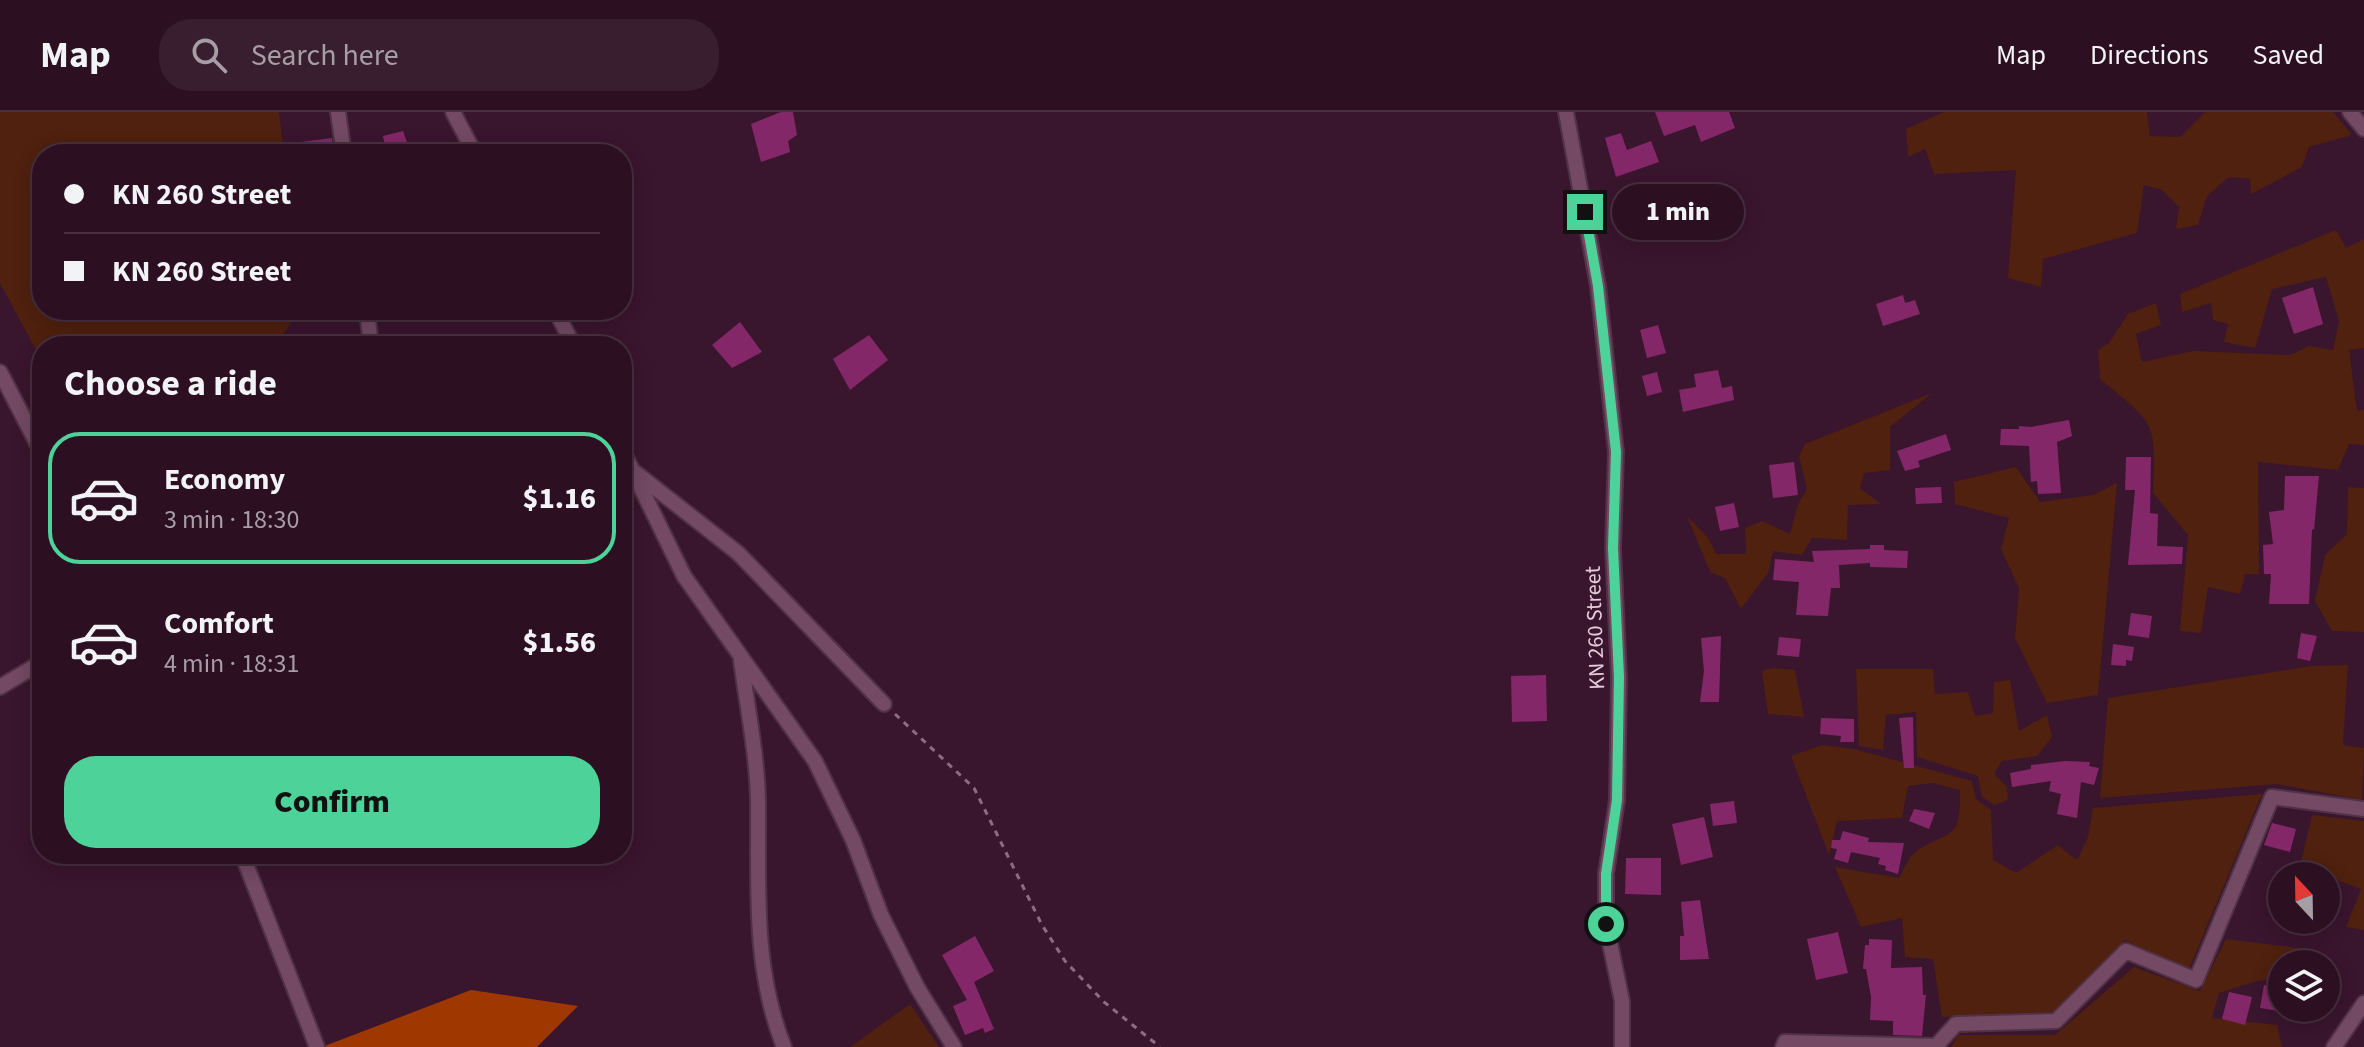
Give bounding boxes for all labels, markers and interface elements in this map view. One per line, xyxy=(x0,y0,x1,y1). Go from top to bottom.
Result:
search box xyxy=(159,19,719,91)
text: Map xyxy=(40,28,111,82)
icon: search xyxy=(187,33,231,77)
text: Search here xyxy=(251,34,399,77)
text: Map xyxy=(1996,35,2046,75)
text: Directions xyxy=(2090,35,2209,75)
text: Saved xyxy=(2253,35,2324,75)
text: KN 260 Street xyxy=(112,173,291,216)
callout: 1 min xyxy=(1613,184,1745,240)
text: 1 min xyxy=(1646,193,1710,230)
route end xyxy=(1567,194,1603,230)
text: KN 260 Street xyxy=(112,250,291,293)
text: Choose a ride xyxy=(64,358,277,409)
text: Economy xyxy=(164,458,285,501)
icon: car xyxy=(68,462,140,534)
text: $1.16 xyxy=(523,477,596,520)
text: 3 min · 18:30 xyxy=(164,501,299,538)
street label: KN 260 Street xyxy=(1577,565,1613,690)
text: Comfort xyxy=(164,602,274,645)
icon: car xyxy=(68,606,140,678)
text: $1.56 xyxy=(523,621,596,664)
text: 4 min · 18:31 xyxy=(164,645,299,682)
button: Confirm xyxy=(64,756,600,848)
north arrow xyxy=(2268,862,2340,934)
map controls xyxy=(2268,862,2340,1022)
route start xyxy=(1588,906,1624,942)
button: layers xyxy=(2268,950,2340,1022)

